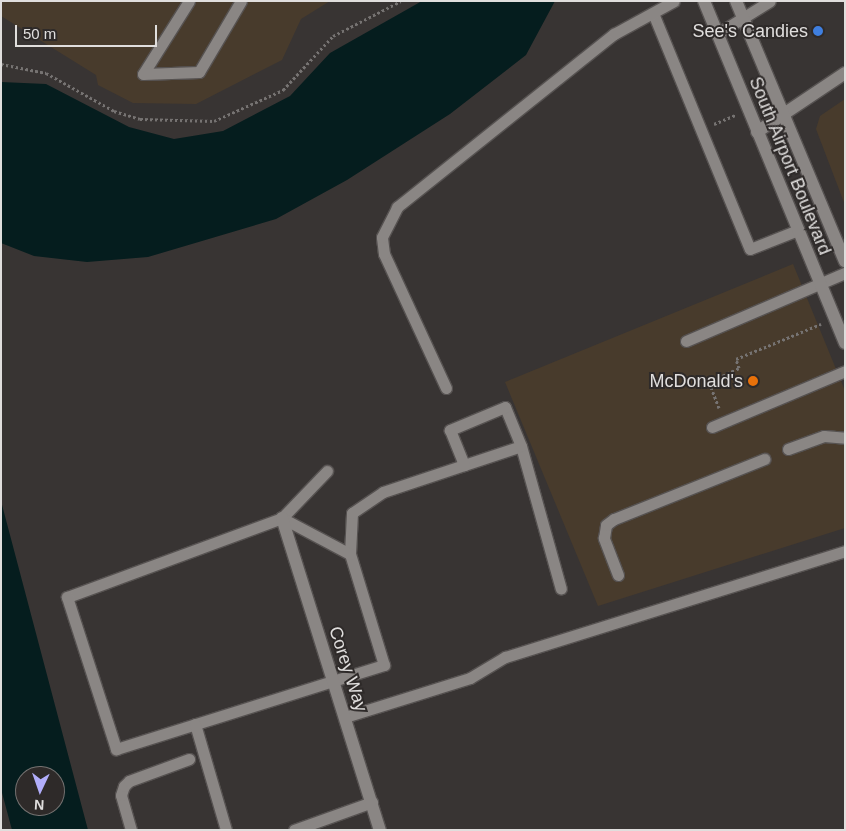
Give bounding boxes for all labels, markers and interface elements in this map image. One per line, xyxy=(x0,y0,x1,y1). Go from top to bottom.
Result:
scale bar xyxy=(18,15,160,47)
place label: See's Candies xyxy=(692,20,808,42)
text: 50 m xyxy=(23,25,56,42)
marker: See's Candies xyxy=(812,25,824,37)
street label: South Airport Boulevard xyxy=(744,73,836,259)
place label: McDonald's xyxy=(650,370,743,392)
marker: McDonald's xyxy=(747,375,759,387)
street label: Corey Way xyxy=(324,624,372,714)
north arrow xyxy=(15,766,65,816)
text: N xyxy=(34,797,45,813)

